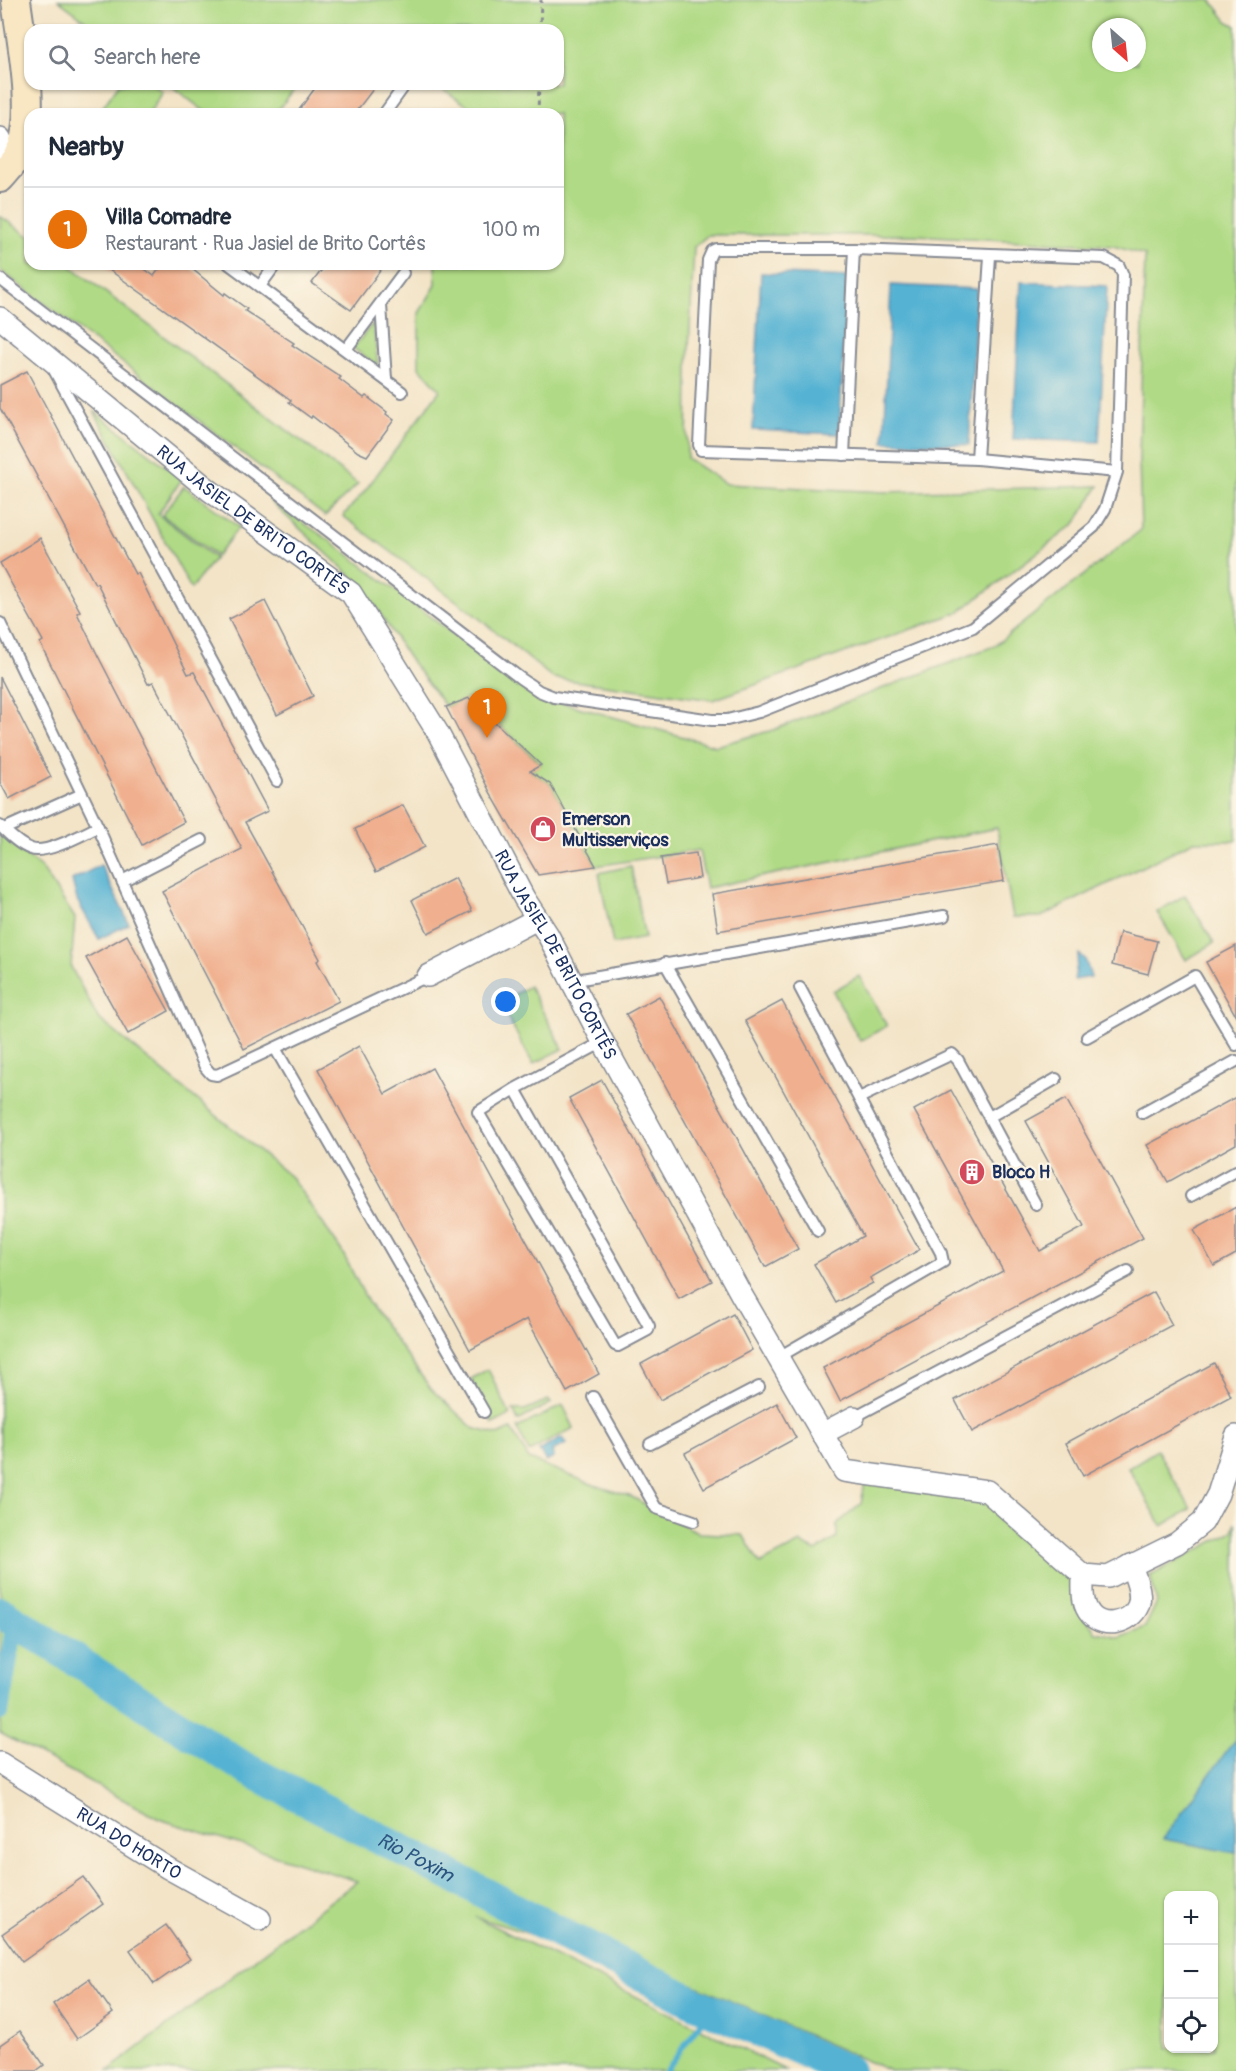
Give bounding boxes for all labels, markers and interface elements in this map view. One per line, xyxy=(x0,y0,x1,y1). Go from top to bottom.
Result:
north arrow xyxy=(1092,18,1146,72)
search box xyxy=(24,24,564,90)
icon: search xyxy=(45,41,78,74)
text: Search here xyxy=(93,43,200,71)
text: Nearby xyxy=(48,131,124,163)
text: Villa Comadre xyxy=(105,203,231,231)
text: 1 xyxy=(64,217,71,242)
text: 100 m xyxy=(483,217,540,242)
text: Restaurant · Rua Jasiel de Brito Cortês xyxy=(105,231,425,256)
street label: RUA JASIEL DE BRITO CORTÊS xyxy=(152,440,354,600)
pin: 1 xyxy=(468,688,506,738)
place label: Emerson Multisserviços xyxy=(562,808,669,852)
shop icon: Emerson Multisserviços xyxy=(528,814,558,844)
street label: RUA JASIEL DE BRITO CORTÊS xyxy=(489,846,622,1064)
your location xyxy=(491,987,520,1016)
building icon: Bloco H xyxy=(957,1157,987,1187)
place label: Bloco H xyxy=(992,1161,1050,1184)
street label: RUA DO HORTO xyxy=(72,1802,185,1885)
water label: Rio Poxim xyxy=(373,1827,459,1888)
map controls xyxy=(1164,1891,1218,2053)
button: + xyxy=(1164,1891,1218,1945)
button: − xyxy=(1164,1945,1218,1999)
button: locate xyxy=(1164,1999,1218,2053)

